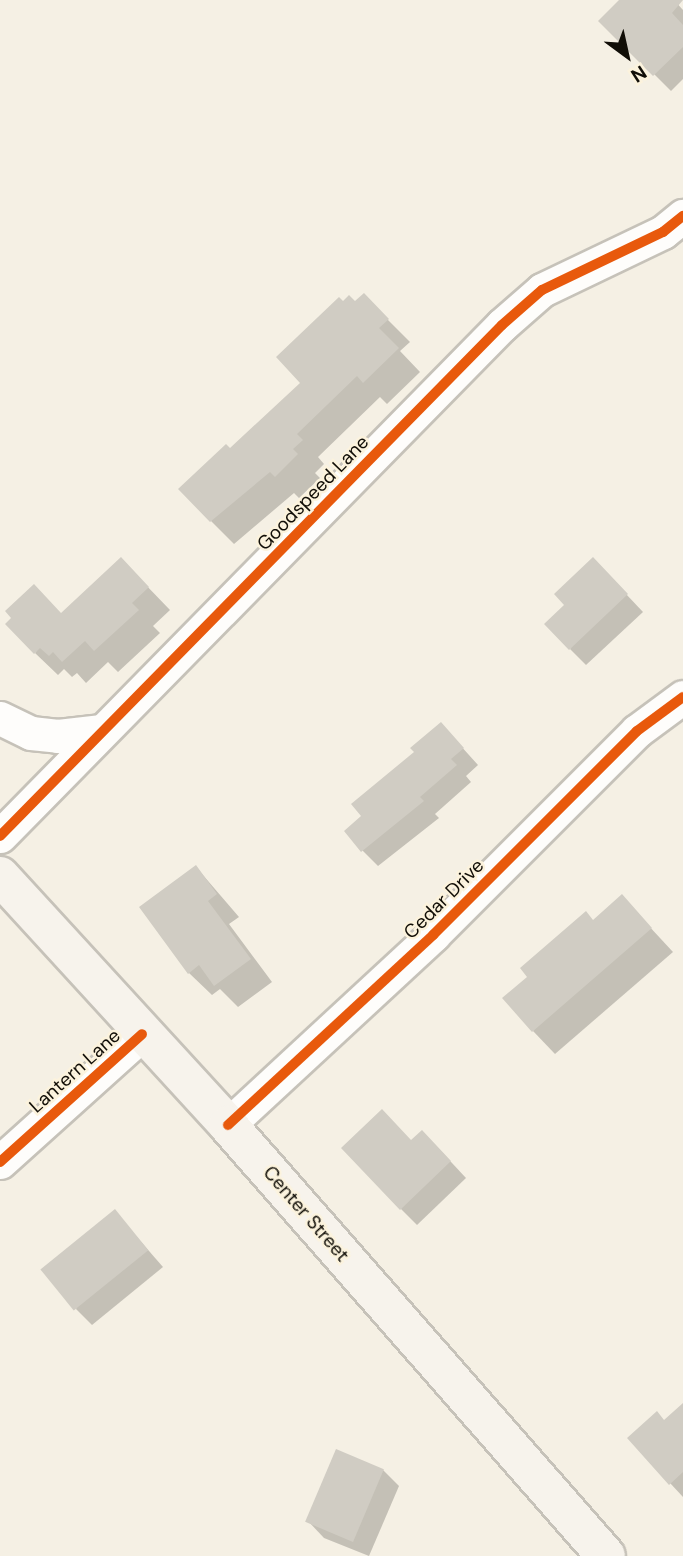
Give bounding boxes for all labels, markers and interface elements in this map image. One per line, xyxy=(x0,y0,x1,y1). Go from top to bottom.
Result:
north arrow xyxy=(592,21,662,91)
text: N xyxy=(626,60,651,88)
street label: Goodspeed Lane xyxy=(252,431,374,555)
street label: Cedar Drive xyxy=(399,854,489,944)
street label: Lantern Lane xyxy=(25,1024,125,1118)
street label: Center Street xyxy=(258,1162,354,1266)

